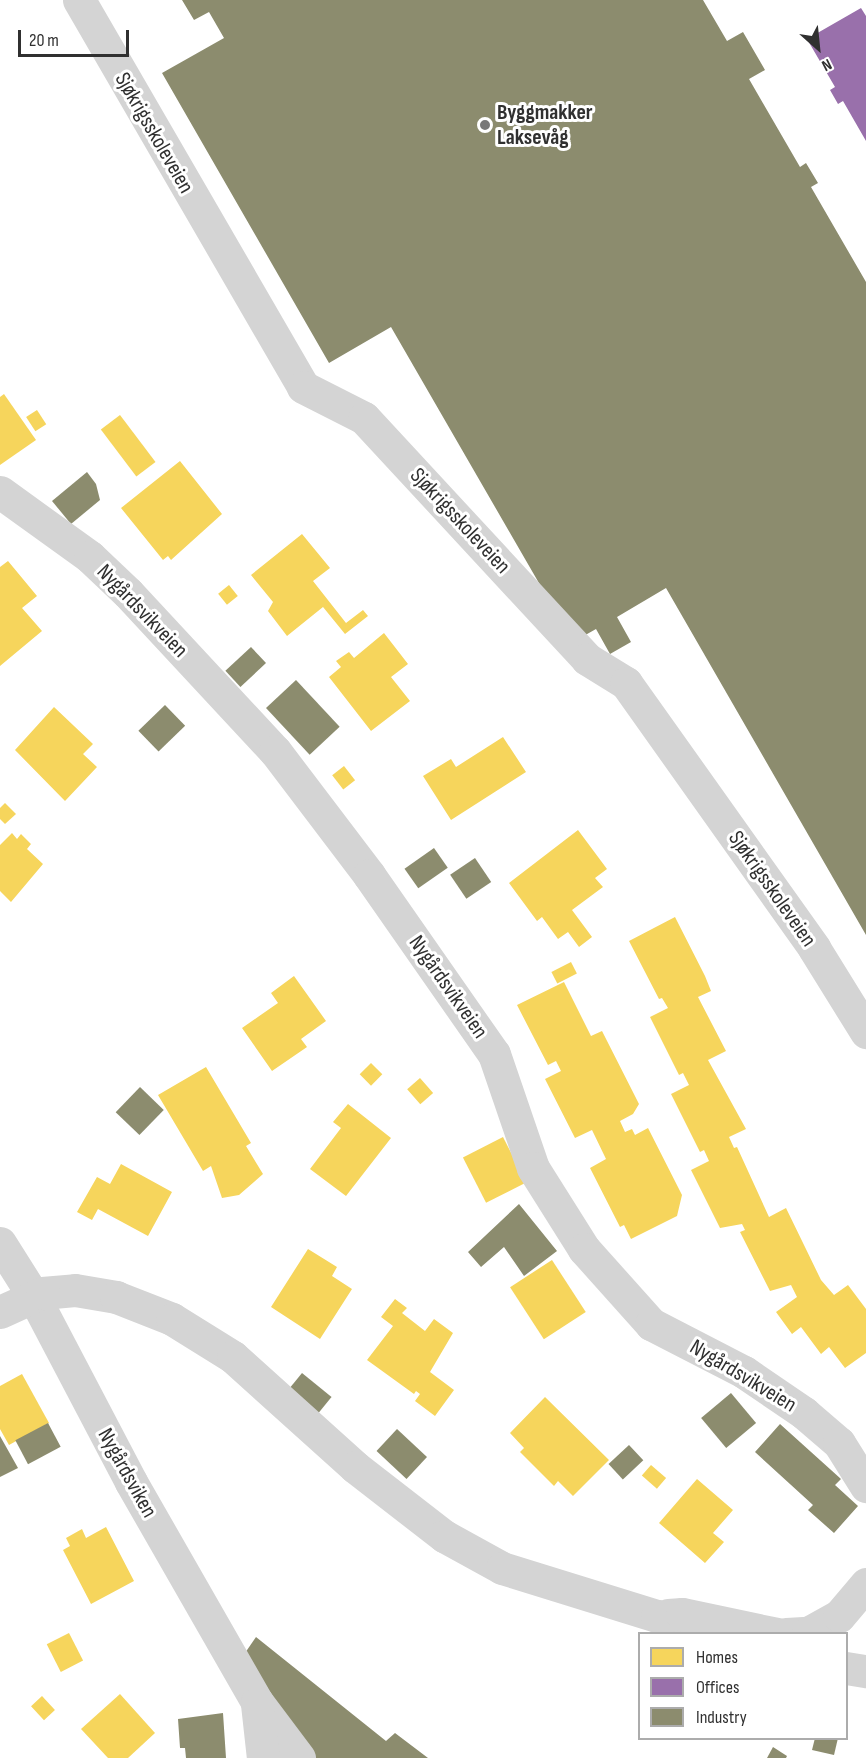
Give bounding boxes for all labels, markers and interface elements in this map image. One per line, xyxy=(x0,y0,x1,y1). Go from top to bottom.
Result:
scale bar xyxy=(21,18,132,56)
north arrow xyxy=(788,18,848,78)
text: 20 m xyxy=(29,30,59,51)
text: N xyxy=(818,54,835,75)
street label: Sjøkrigsskoleveien xyxy=(109,68,199,198)
place label: Byggmakker Laksevåg xyxy=(497,99,593,150)
marker: Byggmakker Laksevåg xyxy=(478,118,492,132)
street label: Sjøkrigsskoleveien xyxy=(404,463,516,579)
street label: Nygårdsvikveien xyxy=(91,559,193,663)
street label: Sjøkrigsskoleveien xyxy=(722,826,822,952)
street label: Nygårdsvikveien xyxy=(403,930,493,1044)
street label: Nygårdsvikveien xyxy=(685,1334,801,1418)
street label: Nygårdsviken xyxy=(92,1424,162,1522)
legend xyxy=(638,1632,848,1740)
text: Homes xyxy=(696,1647,738,1668)
text: Offices xyxy=(696,1677,739,1698)
text: Industry xyxy=(696,1707,747,1728)

